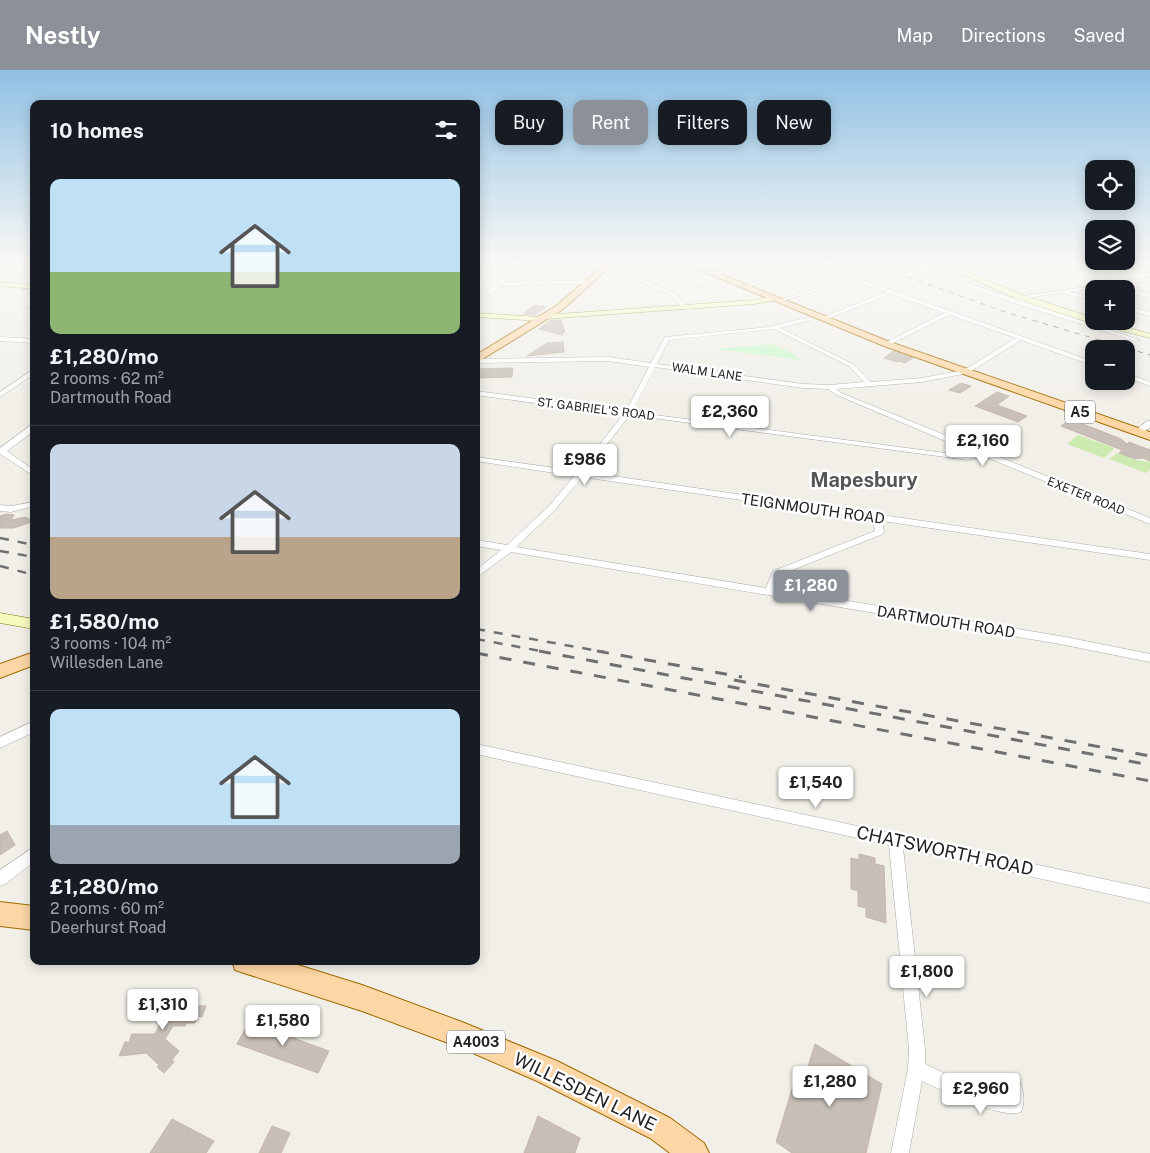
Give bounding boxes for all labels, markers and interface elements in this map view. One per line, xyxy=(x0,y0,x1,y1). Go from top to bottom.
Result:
text: Nestly xyxy=(25,21,101,49)
text: Map xyxy=(896,25,933,46)
text: Directions xyxy=(961,25,1046,46)
text: Saved xyxy=(1074,25,1125,46)
chip: Buy xyxy=(495,100,563,145)
chip: Rent xyxy=(573,100,648,145)
chip: Filters xyxy=(658,100,747,145)
chip: New xyxy=(757,100,831,145)
icon: filters xyxy=(432,116,460,144)
text: 10 homes xyxy=(50,118,144,143)
map controls xyxy=(1085,160,1135,390)
button: locate xyxy=(1085,160,1135,210)
icon: home xyxy=(210,211,300,301)
button: layers xyxy=(1085,220,1135,270)
button: + xyxy=(1085,280,1135,330)
button: − xyxy=(1085,340,1135,390)
text: £1,280/mo xyxy=(50,344,159,369)
street label: WALM LANE xyxy=(671,360,743,384)
text: 2 rooms · 62 m² xyxy=(50,369,164,388)
text: Dartmouth Road xyxy=(50,388,172,407)
street label: ST. GABRIEL'S ROAD xyxy=(536,395,656,423)
pin: £2,360 xyxy=(689,396,771,438)
road number: A5 xyxy=(1065,401,1095,424)
text: £2,360 xyxy=(702,402,758,421)
pin: £2,160 xyxy=(942,424,1024,467)
text: £2,160 xyxy=(957,431,1009,450)
pin: £986 xyxy=(555,444,615,486)
text: £986 xyxy=(564,450,606,469)
district label: Mapesbury xyxy=(810,468,918,492)
street label: EXETER ROAD xyxy=(1045,474,1127,518)
icon: home xyxy=(210,477,300,567)
street label: TEIGNMOUTH ROAD xyxy=(740,490,886,527)
pin: £1,280 xyxy=(770,570,852,612)
text: £1,280 xyxy=(784,576,838,595)
street label: DARTMOUTH ROAD xyxy=(876,602,1016,641)
text: £1,580/mo xyxy=(50,609,159,634)
text: 3 rooms · 104 m² xyxy=(50,634,171,653)
text: Willesden Lane xyxy=(50,653,163,672)
icon: home xyxy=(210,742,300,832)
pin: £1,540 xyxy=(775,766,857,809)
text: £1,540 xyxy=(789,773,843,792)
street label: CHATSWORTH ROAD xyxy=(855,821,1036,880)
text: £1,280/mo xyxy=(50,874,159,899)
text: 2 rooms · 60 m² xyxy=(50,899,164,918)
text: Deerhurst Road xyxy=(50,918,166,937)
pin: £1,800 xyxy=(886,956,968,998)
text: £1,800 xyxy=(901,962,953,981)
pin: £1,310 xyxy=(122,988,204,1031)
text: £1,310 xyxy=(138,995,188,1014)
pin: £1,580 xyxy=(242,1004,324,1047)
text: £1,580 xyxy=(256,1011,310,1030)
road number: A4003 xyxy=(447,1030,505,1054)
street label: WILLESDEN LANE xyxy=(510,1048,660,1135)
pin: £1,280 xyxy=(789,1066,871,1108)
text: £1,280 xyxy=(803,1072,857,1091)
pin: £2,960 xyxy=(940,1072,1022,1115)
text: £2,960 xyxy=(953,1079,1009,1098)

